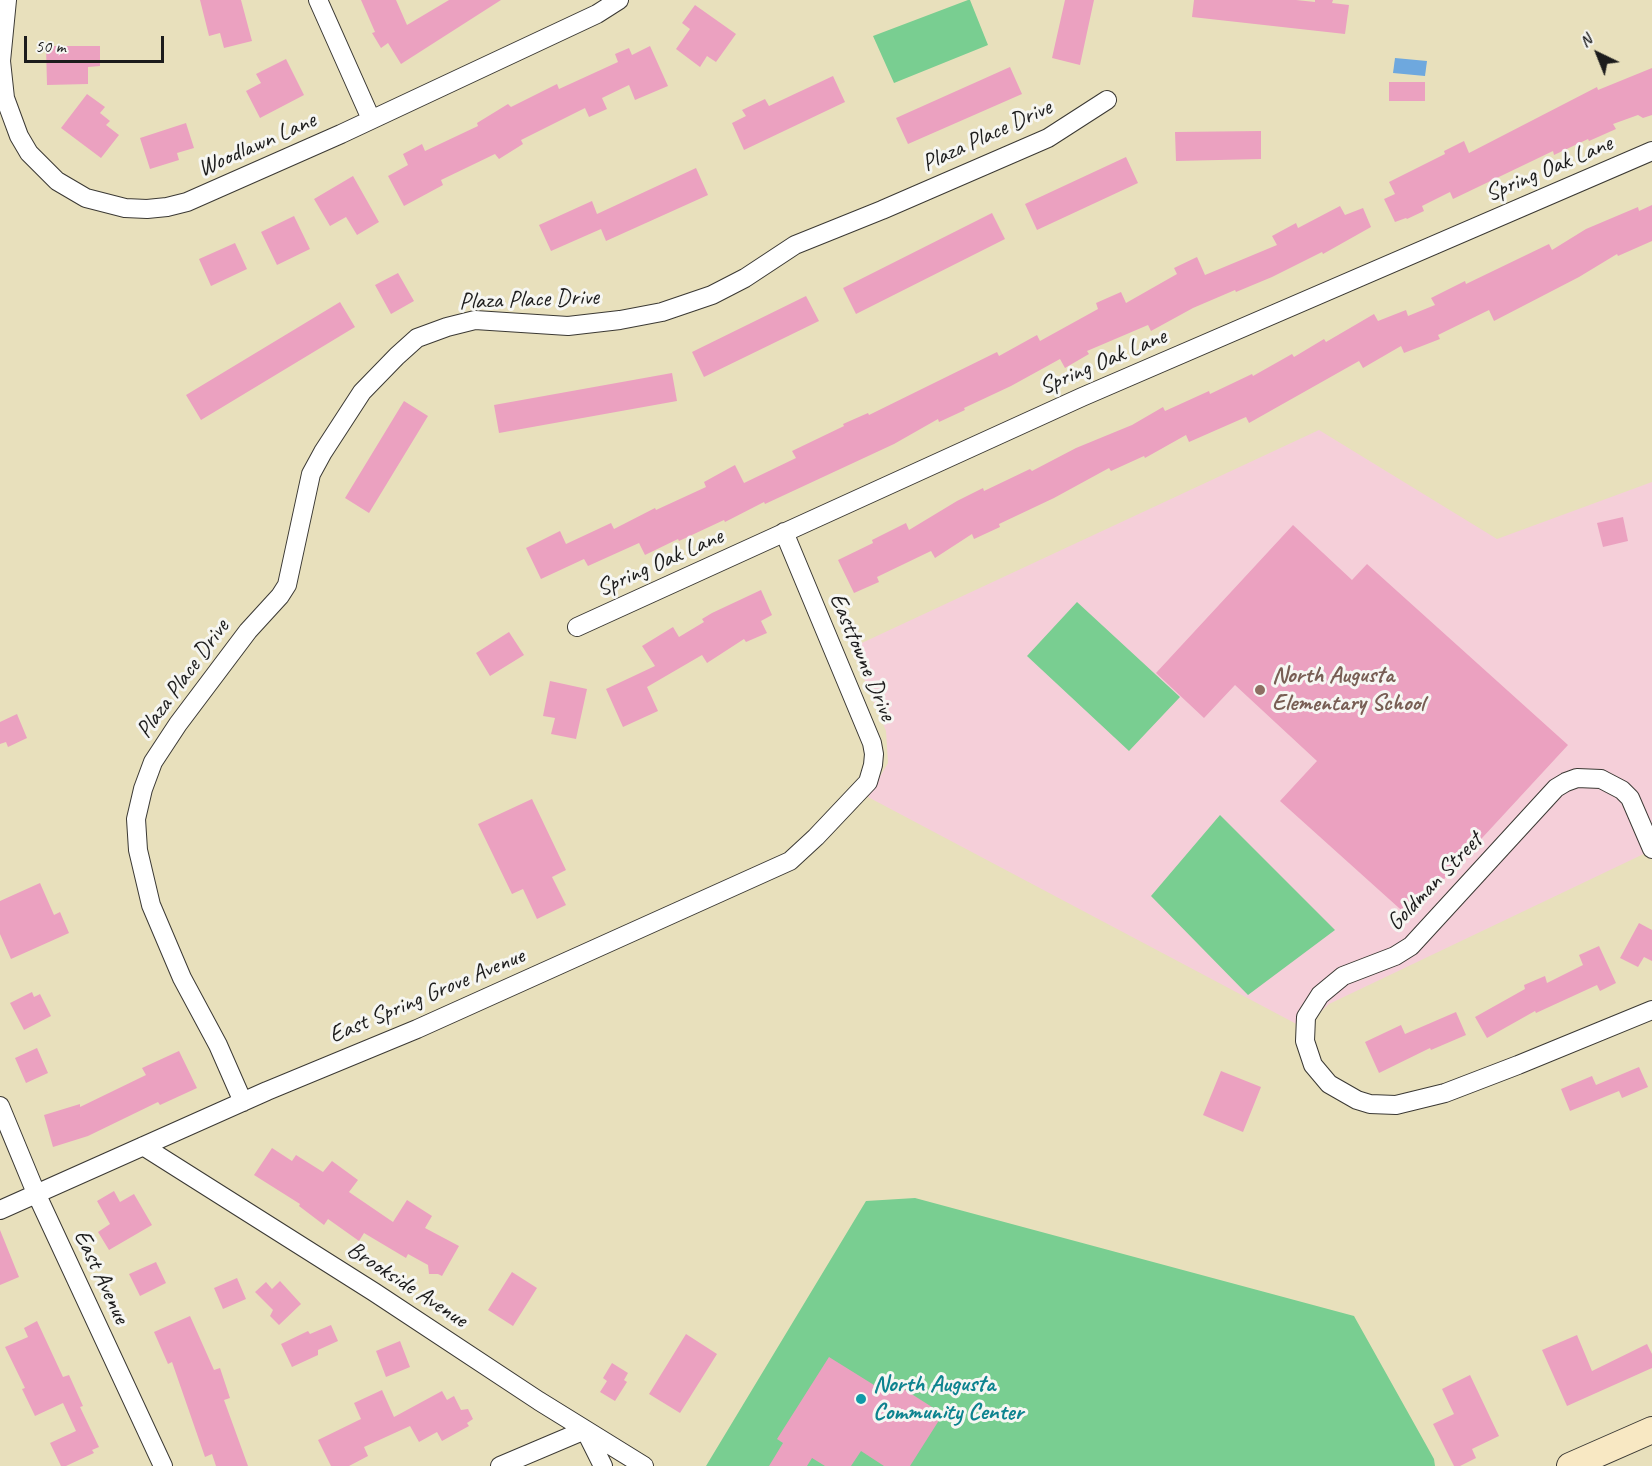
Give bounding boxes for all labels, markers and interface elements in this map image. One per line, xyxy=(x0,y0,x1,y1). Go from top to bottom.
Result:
scale bar xyxy=(27,24,166,62)
north arrow xyxy=(1568,24,1628,84)
text: N xyxy=(1575,30,1596,52)
text: 50 m xyxy=(35,35,66,57)
street label: Plaza Place Drive xyxy=(917,93,1057,179)
street label: Woodlawn Lane xyxy=(194,106,320,184)
street label: Spring Oak Lane xyxy=(1481,129,1617,209)
street label: Plaza Place Drive xyxy=(459,283,599,317)
street label: Spring Oak Lane xyxy=(1035,322,1171,402)
street label: Spring Oak Lane xyxy=(592,522,728,604)
street label: Easttowne Drive xyxy=(822,589,902,725)
street label: Plaza Place Drive xyxy=(130,614,236,744)
place label: North Augusta Elementary School xyxy=(1272,662,1424,718)
marker: North Augusta Elementary School xyxy=(1253,683,1267,697)
street label: Goldman Street xyxy=(1381,827,1489,937)
street label: East Spring Grove Avenue xyxy=(325,942,529,1050)
street label: East Avenue xyxy=(67,1225,135,1329)
street label: Brookside Avenue xyxy=(341,1235,473,1335)
place label: North Augusta Community Center xyxy=(873,1371,1023,1427)
marker: North Augusta Community Center xyxy=(854,1392,868,1406)

